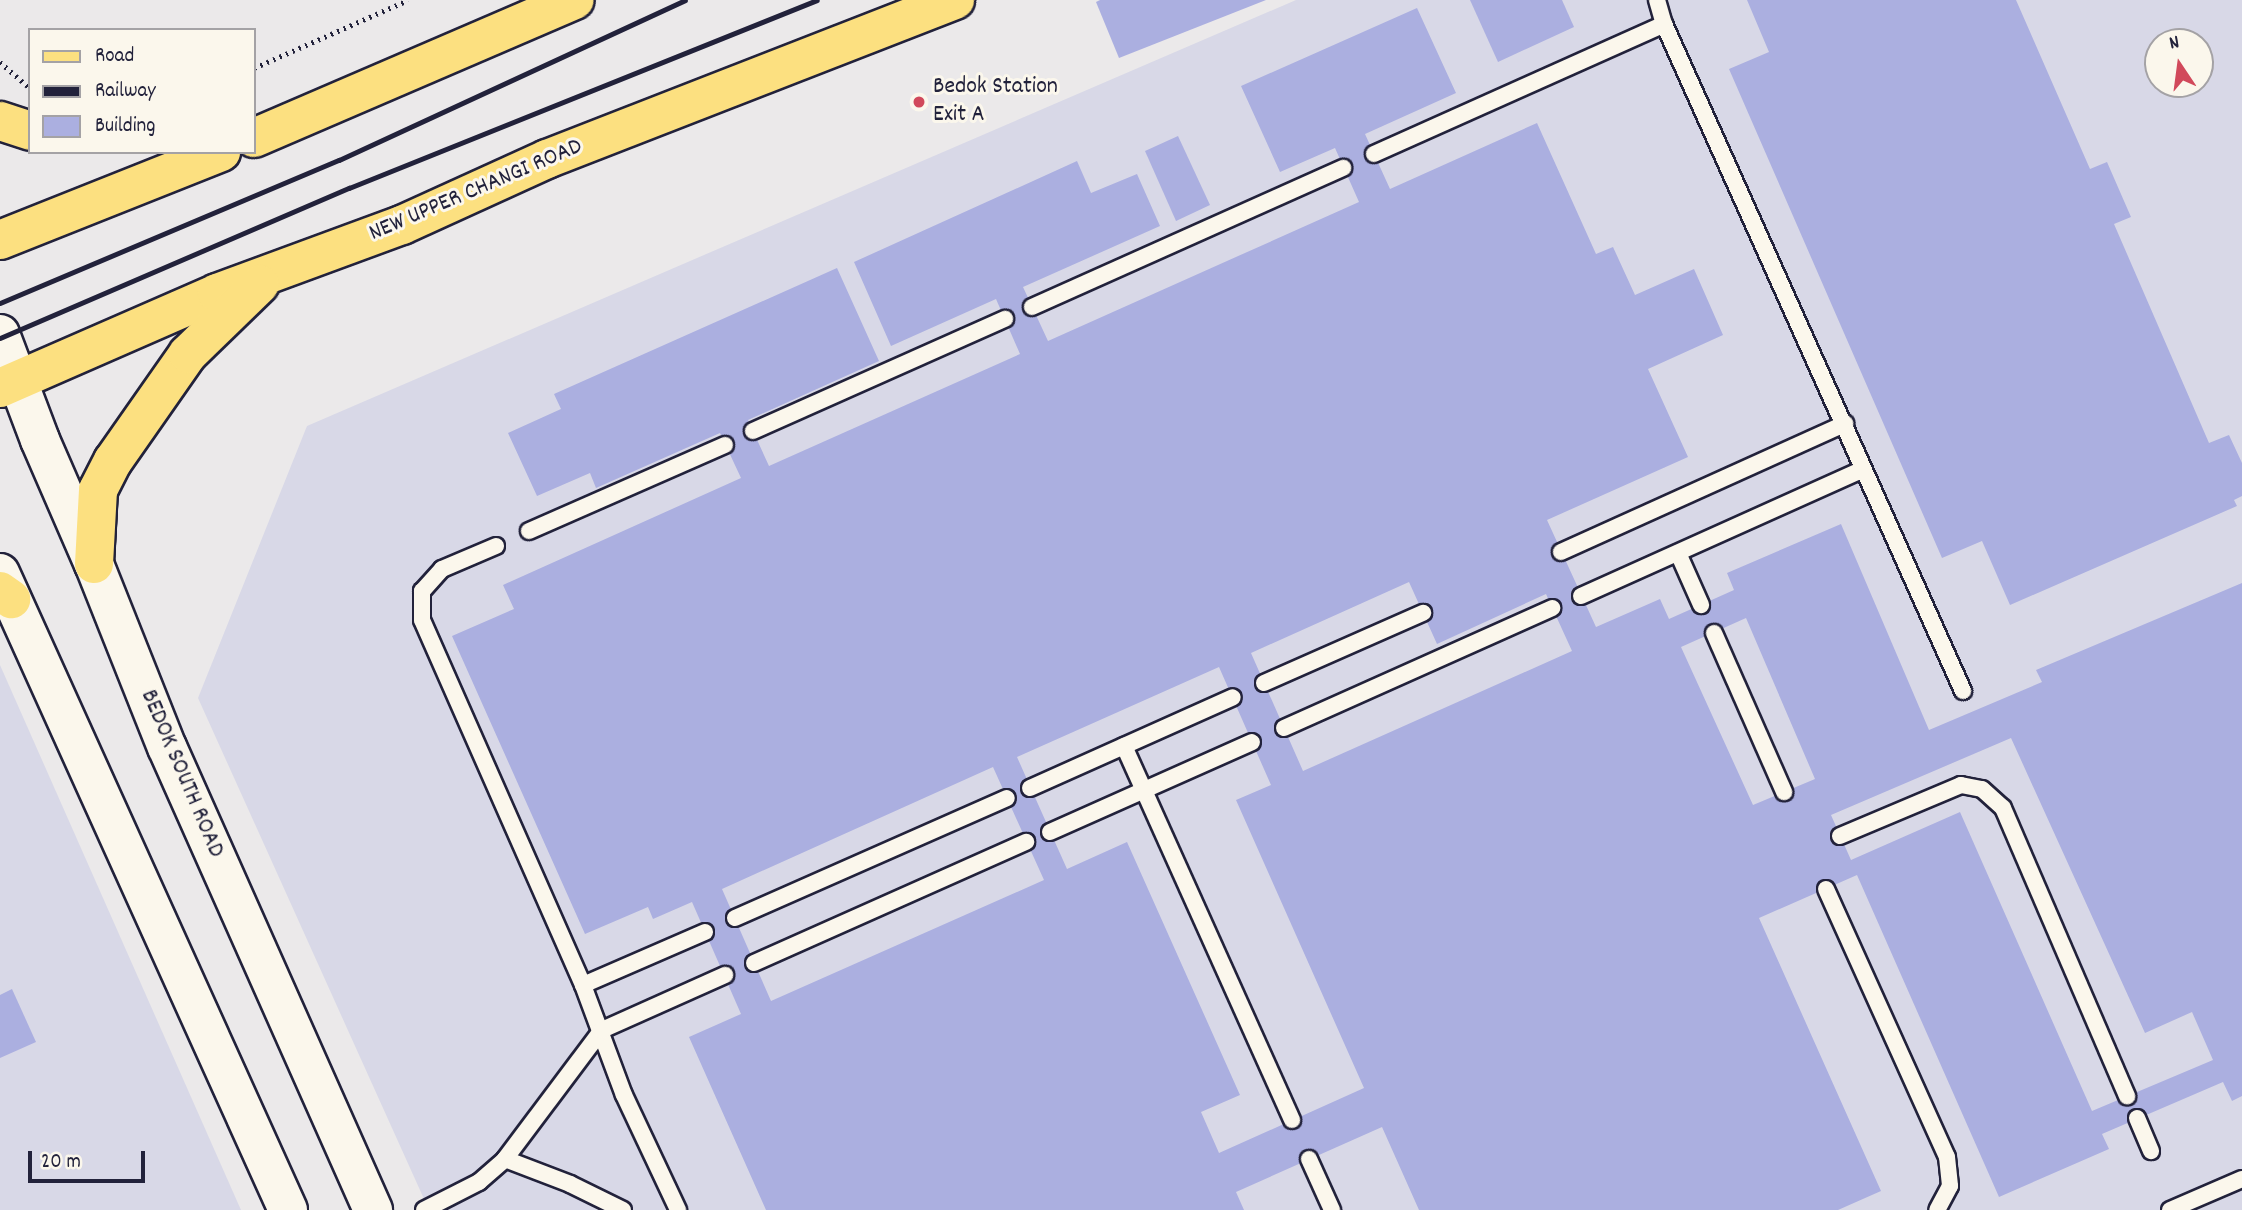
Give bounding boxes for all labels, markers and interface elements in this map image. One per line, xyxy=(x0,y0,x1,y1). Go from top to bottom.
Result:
legend xyxy=(28,28,256,154)
north arrow xyxy=(2144,28,2214,98)
text: N xyxy=(2167,30,2182,58)
text: Road xyxy=(95,42,134,72)
place label: Bedok Station Exit A xyxy=(933,74,1058,130)
text: Railway xyxy=(95,77,156,107)
marker: Bedok Station Exit A xyxy=(911,94,927,110)
text: Building xyxy=(95,112,155,142)
street label: NEW UPPER CHANGI ROAD xyxy=(365,133,587,249)
street label: BEDOK SOUTH ROAD xyxy=(133,686,229,862)
scale bar xyxy=(32,1136,149,1180)
text: 20 m xyxy=(41,1148,81,1178)

